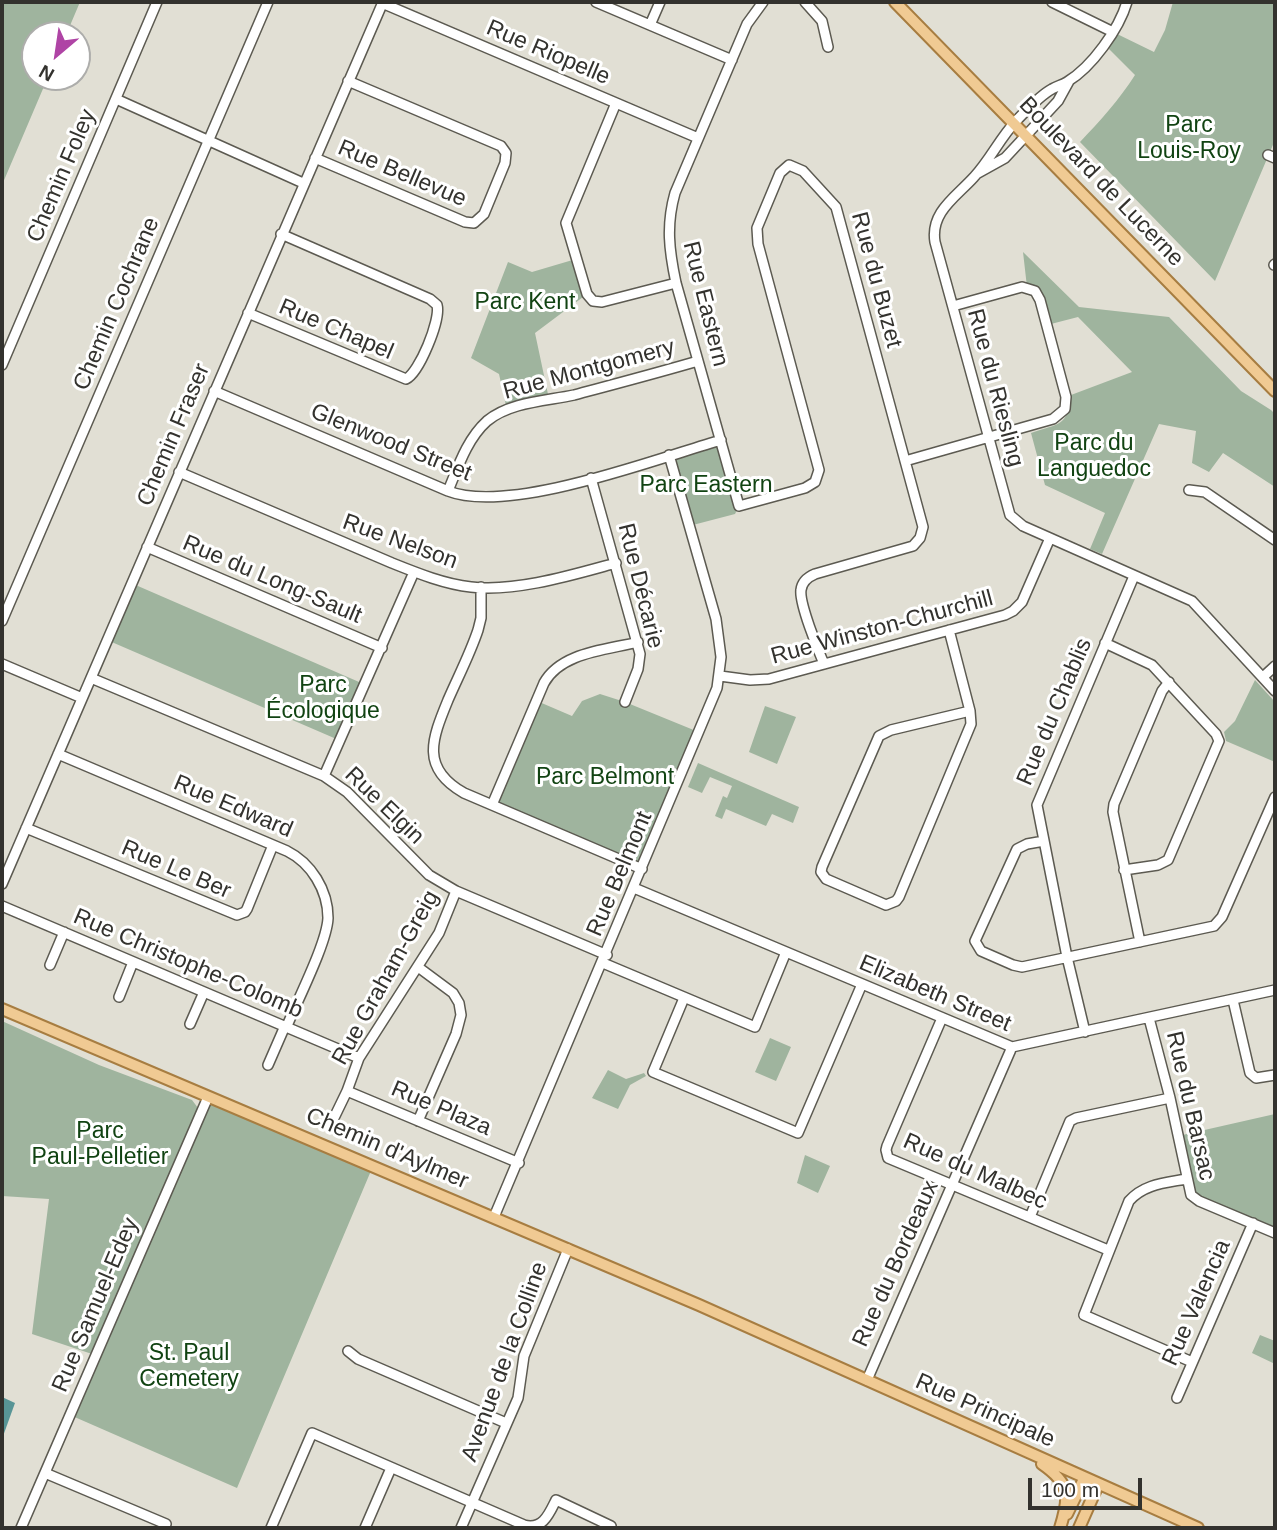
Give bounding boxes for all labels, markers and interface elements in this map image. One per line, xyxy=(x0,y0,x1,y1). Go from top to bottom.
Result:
street label: Rue Riopelle xyxy=(482,15,614,91)
north arrow xyxy=(21,21,91,91)
text: N xyxy=(35,61,58,86)
street label: Boulevard de Lucerne xyxy=(1013,91,1189,273)
street label: Chemin Foley xyxy=(22,105,102,247)
park label: Parc Louis-Roy xyxy=(1137,112,1241,166)
street label: Rue Bellevue xyxy=(334,135,470,213)
street label: Rue du Buzet xyxy=(845,209,907,351)
street label: Chemin Cochrane xyxy=(68,213,166,395)
street label: Rue Eastern xyxy=(676,239,734,369)
park label: Parc Kent xyxy=(475,289,575,317)
street label: Rue Chapel xyxy=(275,294,397,366)
street label: Rue du Riesling xyxy=(961,306,1029,470)
street label: Rue Montgomery xyxy=(500,334,678,406)
street label: Chemin Fraser xyxy=(132,360,216,510)
street label: Glenwood Street xyxy=(306,398,476,488)
park label: Parc du Languedoc xyxy=(1037,430,1151,484)
park label: Parc Eastern xyxy=(640,472,772,500)
street label: Rue Nelson xyxy=(339,508,461,576)
street label: Rue Décarie xyxy=(611,521,669,651)
street label: Rue du Long-Sault xyxy=(178,530,366,630)
street label: Rue Winston-Churchill xyxy=(768,585,996,671)
street label: Rue du Chablis xyxy=(1012,634,1098,790)
park label: Parc Écologique xyxy=(266,672,380,726)
street label: Rue Elgin xyxy=(339,761,429,851)
park label: Parc Belmont xyxy=(536,764,674,792)
street label: Rue Edward xyxy=(169,770,297,844)
street label: Rue Belmont xyxy=(581,807,659,941)
street label: Rue Le Ber xyxy=(117,835,235,905)
street label: Rue Graham-Greig xyxy=(327,886,445,1070)
street label: Rue Christophe-Colomb xyxy=(69,903,307,1025)
street label: Elizabeth Street xyxy=(855,950,1015,1038)
street label: Rue du Barsac xyxy=(1159,1029,1221,1183)
street label: Rue Plaza xyxy=(387,1076,495,1142)
street label: Chemin d'Aylmer xyxy=(302,1102,472,1196)
park label: Parc Paul-Pelletier xyxy=(32,1118,168,1172)
street label: Rue du Malbec xyxy=(899,1128,1051,1216)
street label: Rue du Bordeaux xyxy=(847,1177,945,1351)
street label: Rue Samuel-Edey xyxy=(47,1214,145,1396)
street label: Rue Valencia xyxy=(1157,1236,1237,1370)
street label: Avenue de la Colline xyxy=(456,1258,554,1466)
park label: St. Paul Cemetery xyxy=(139,1340,239,1394)
street label: Rue Principale xyxy=(911,1368,1059,1454)
scale bar xyxy=(1032,1464,1146,1508)
text: 100 m xyxy=(1041,1478,1099,1501)

